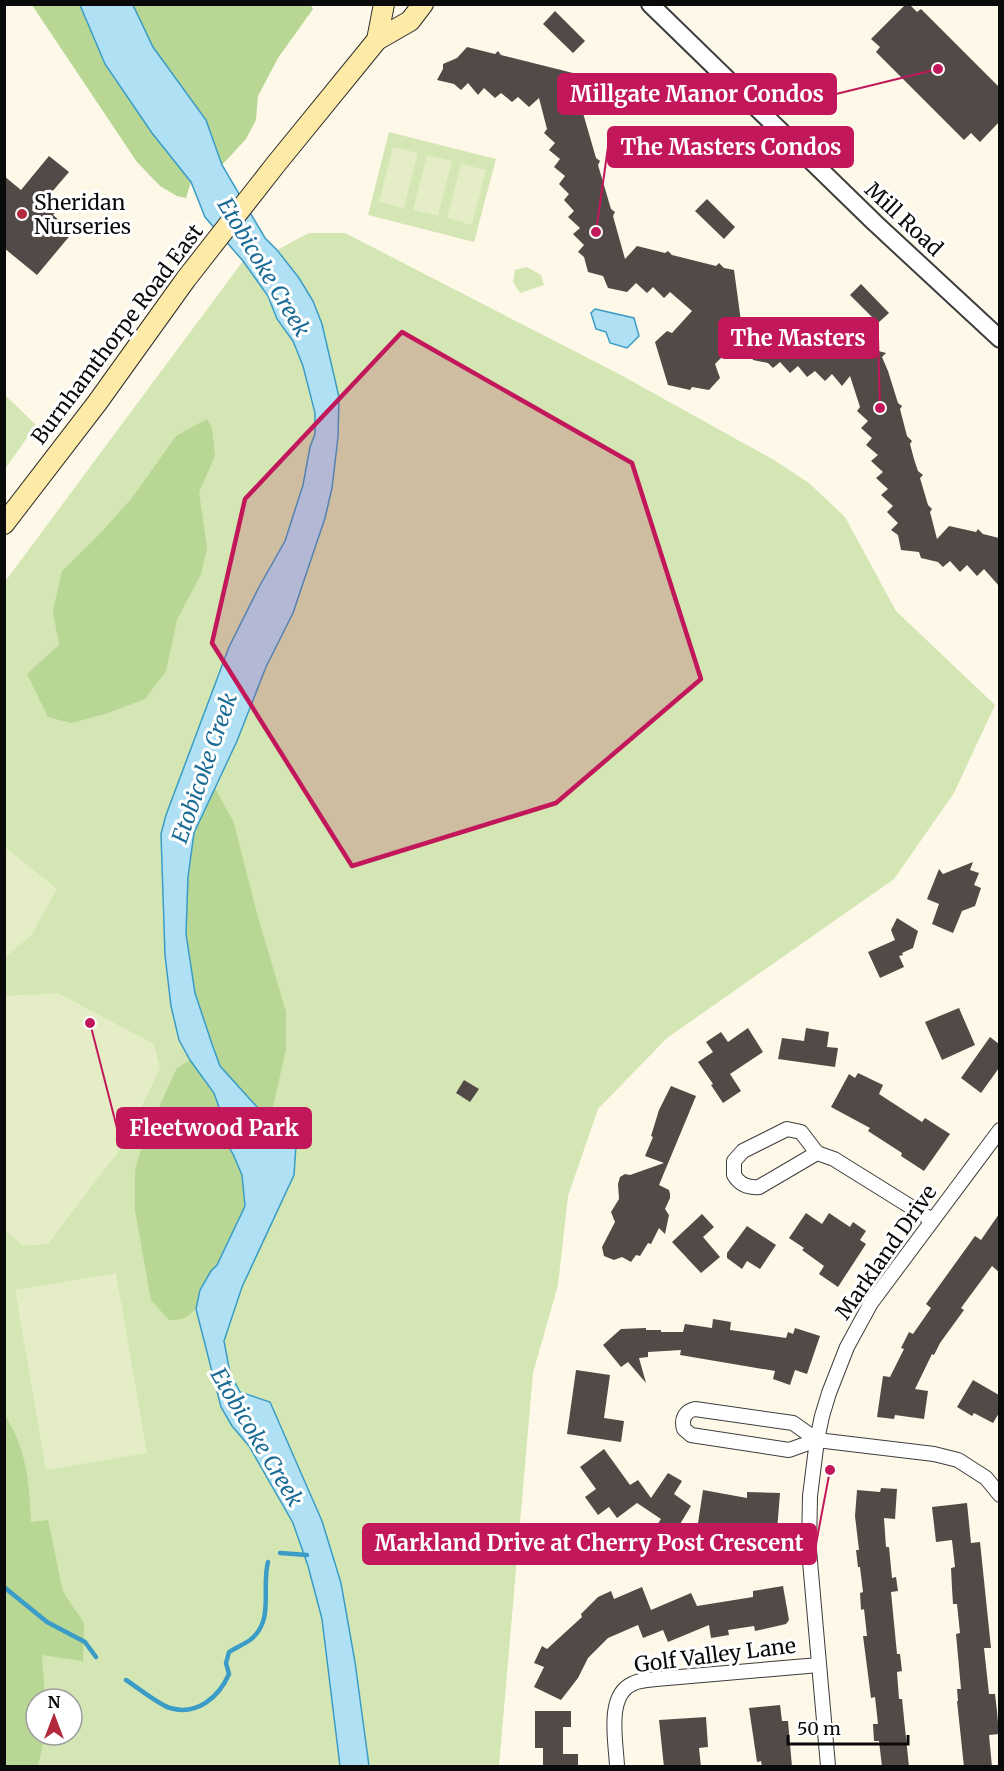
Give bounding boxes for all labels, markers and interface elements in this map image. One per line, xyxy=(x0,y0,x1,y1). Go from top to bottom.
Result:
callout: Millgate Manor Condos xyxy=(558,74,836,114)
text: Millgate Manor Condos xyxy=(570,80,824,108)
callout: The Masters Condos xyxy=(608,127,853,167)
text: The Masters Condos xyxy=(621,133,841,161)
street label: Mill Road xyxy=(859,176,949,262)
place label: Sheridan Nurseries xyxy=(34,189,131,240)
water label: Etobicoke Creek xyxy=(212,192,316,342)
marker: Sheridan Nurseries xyxy=(15,207,29,221)
street label: Burnhamthorpe Road East xyxy=(25,218,209,450)
callout: The Masters xyxy=(719,318,878,358)
text: The Masters xyxy=(730,324,866,352)
water label: Etobicoke Creek xyxy=(165,689,243,847)
callout: Fleetwood Park xyxy=(117,1108,311,1148)
text: Fleetwood Park xyxy=(129,1114,299,1142)
street label: Markland Drive xyxy=(830,1179,942,1325)
water label: Etobicoke Creek xyxy=(205,1362,309,1512)
callout: Markland Drive at Cherry Post Crescent xyxy=(363,1524,816,1564)
text: Markland Drive at Cherry Post Crescent xyxy=(374,1529,804,1557)
street label: Golf Valley Lane xyxy=(633,1632,797,1678)
north arrow xyxy=(24,1687,84,1747)
text: N xyxy=(48,1692,61,1712)
scale bar xyxy=(788,1708,908,1746)
text: 50 m xyxy=(797,1717,841,1740)

